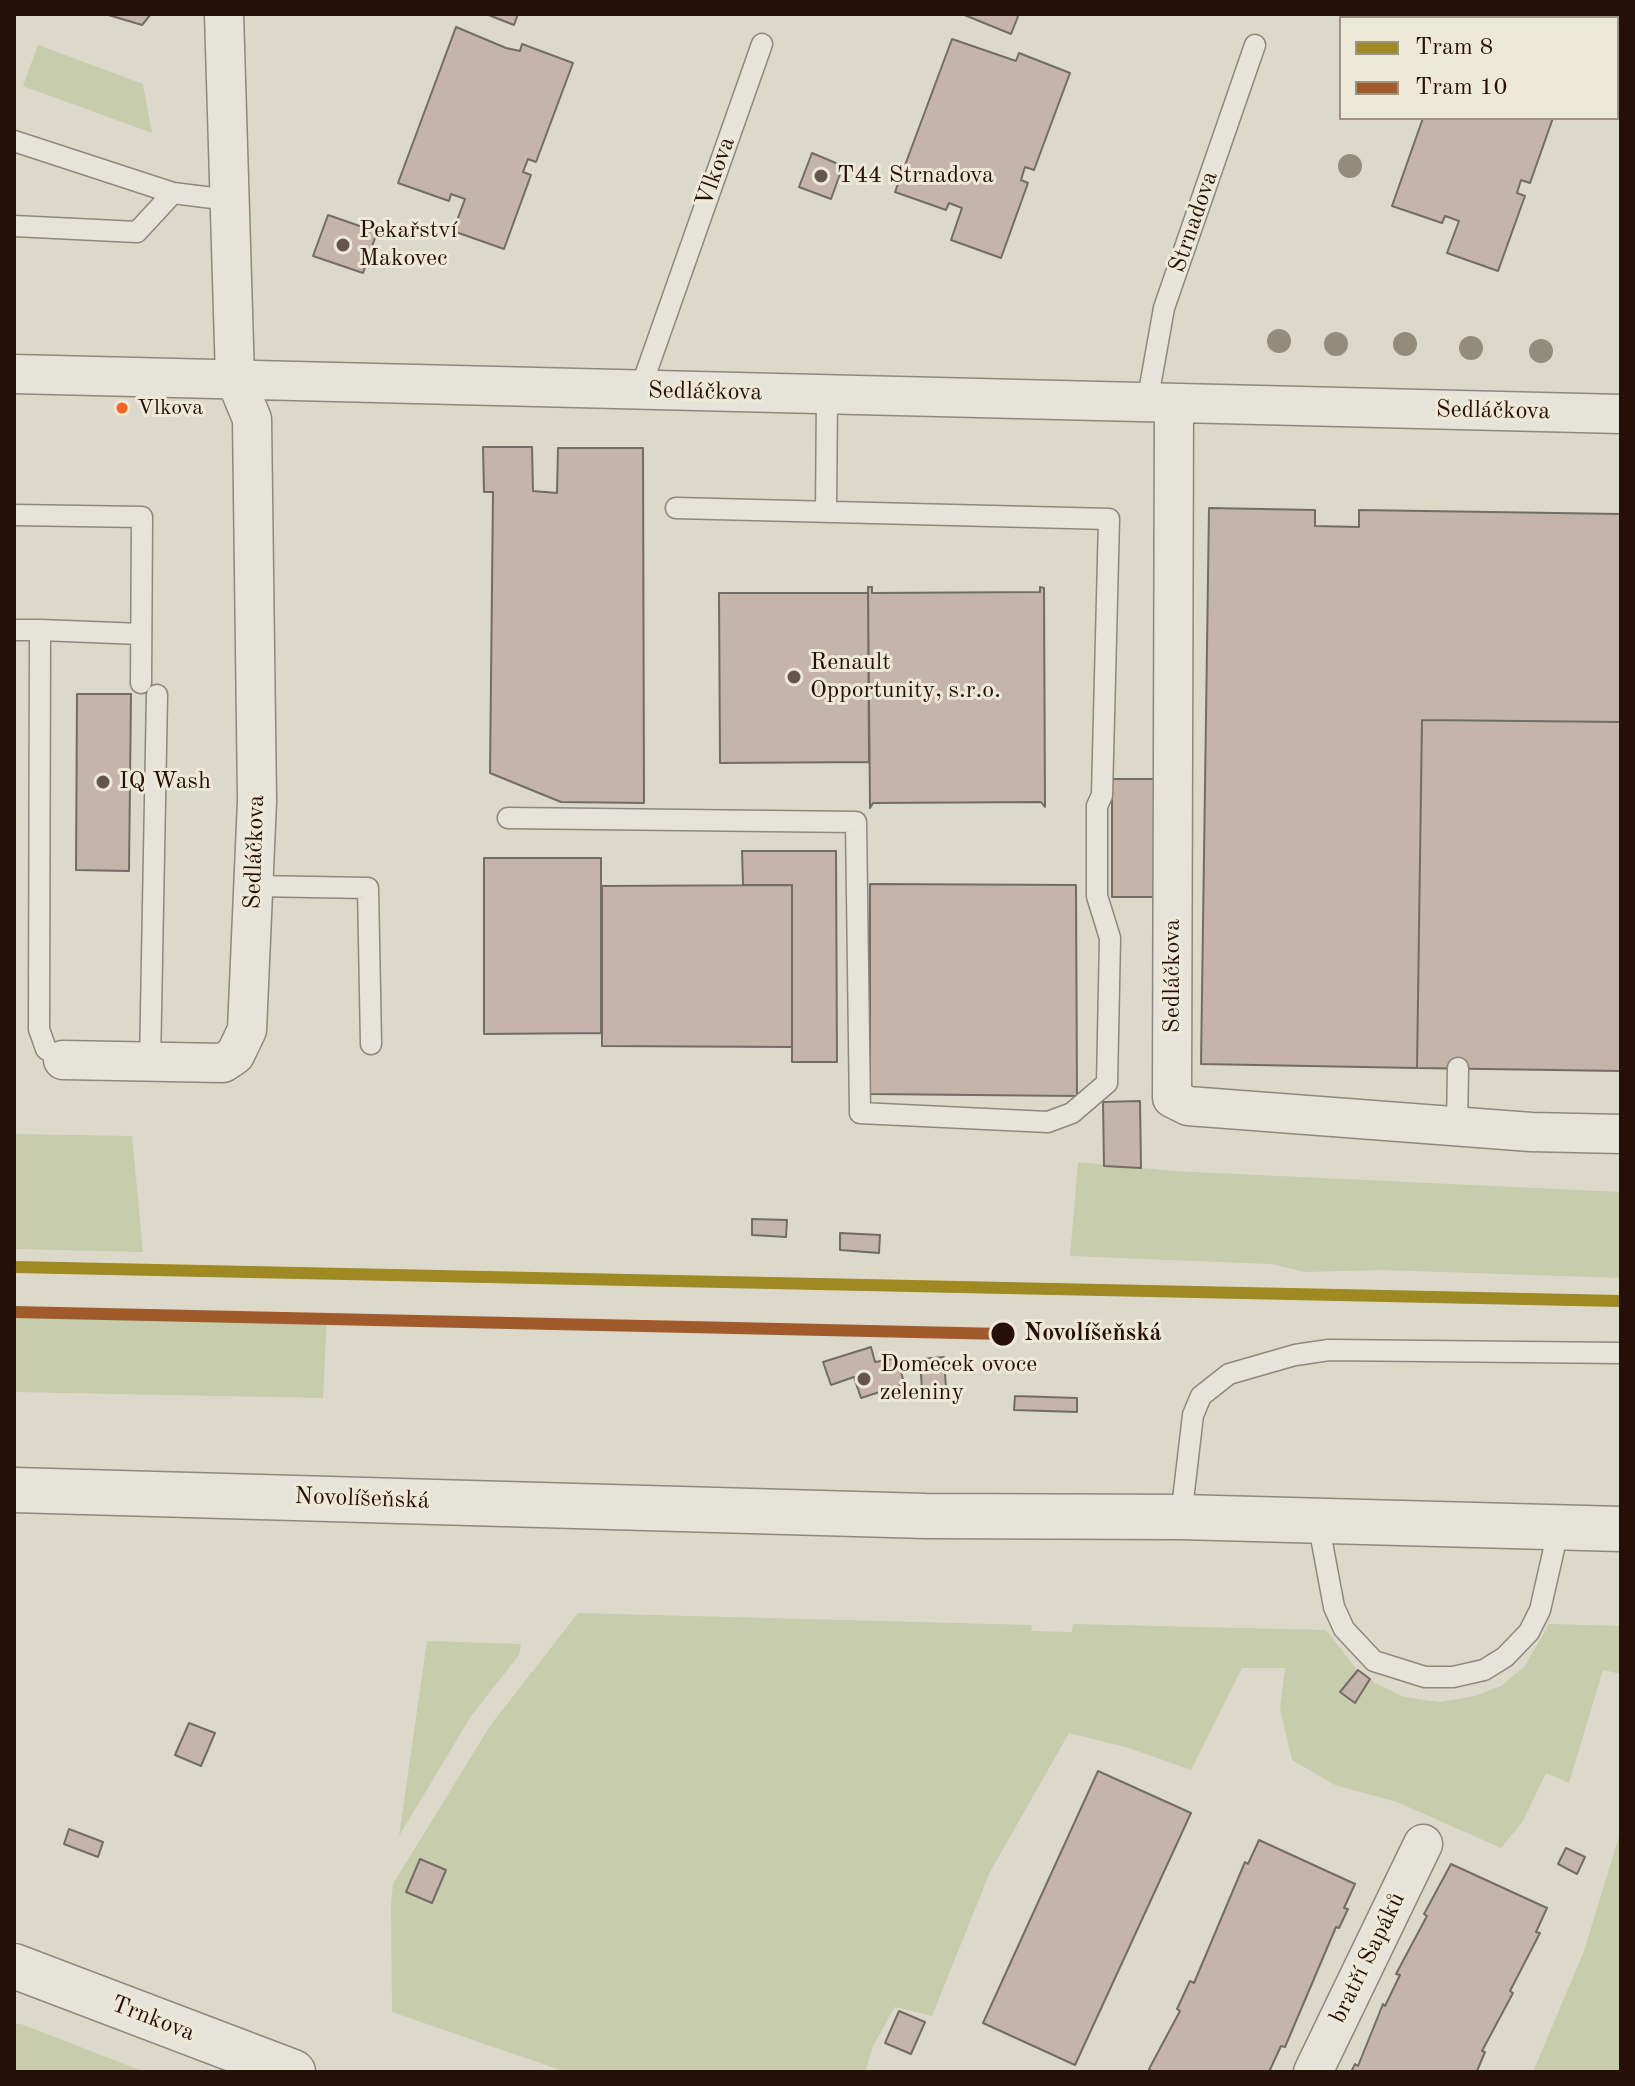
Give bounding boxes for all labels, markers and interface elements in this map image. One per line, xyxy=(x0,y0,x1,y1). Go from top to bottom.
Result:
legend xyxy=(1339,16,1619,120)
text: Tram 8 xyxy=(1415,36,1494,60)
text: Tram 10 xyxy=(1415,76,1507,100)
street label: Vlkova xyxy=(690,133,742,211)
place label: T44 Strnadova xyxy=(837,162,994,190)
marker: T44 Strnadova xyxy=(812,167,830,185)
street label: Strnadova xyxy=(1163,168,1225,276)
place label: Pekařství Makovec xyxy=(359,217,457,273)
marker: Pekařství Makovec xyxy=(334,236,352,254)
street label: Sedláčkova xyxy=(648,377,762,407)
place label: Vlkova xyxy=(137,395,203,421)
street label: Sedláčkova xyxy=(1436,396,1550,426)
marker: Vlkova xyxy=(114,400,130,416)
place label: Renault Opportunity, s.r.o. xyxy=(810,649,1001,705)
marker: Renault Opportunity, s.r.o. xyxy=(785,668,803,686)
place label: IQ Wash xyxy=(119,768,211,796)
marker: IQ Wash xyxy=(94,773,112,791)
street label: Sedláčkova xyxy=(239,794,271,910)
street label: Sedláčkova xyxy=(1159,919,1187,1033)
marker: Novolíšeňská xyxy=(989,1320,1017,1348)
place label: Novolíšeňská xyxy=(1024,1320,1162,1348)
place label: Domecek ovoce zeleniny xyxy=(880,1351,1037,1407)
marker: Domecek ovoce zeleniny xyxy=(855,1370,873,1388)
street label: Novolíšeňská xyxy=(294,1482,430,1516)
street label: bratří Sapáků xyxy=(1324,1888,1412,2028)
street label: Trnkova xyxy=(107,1990,199,2048)

